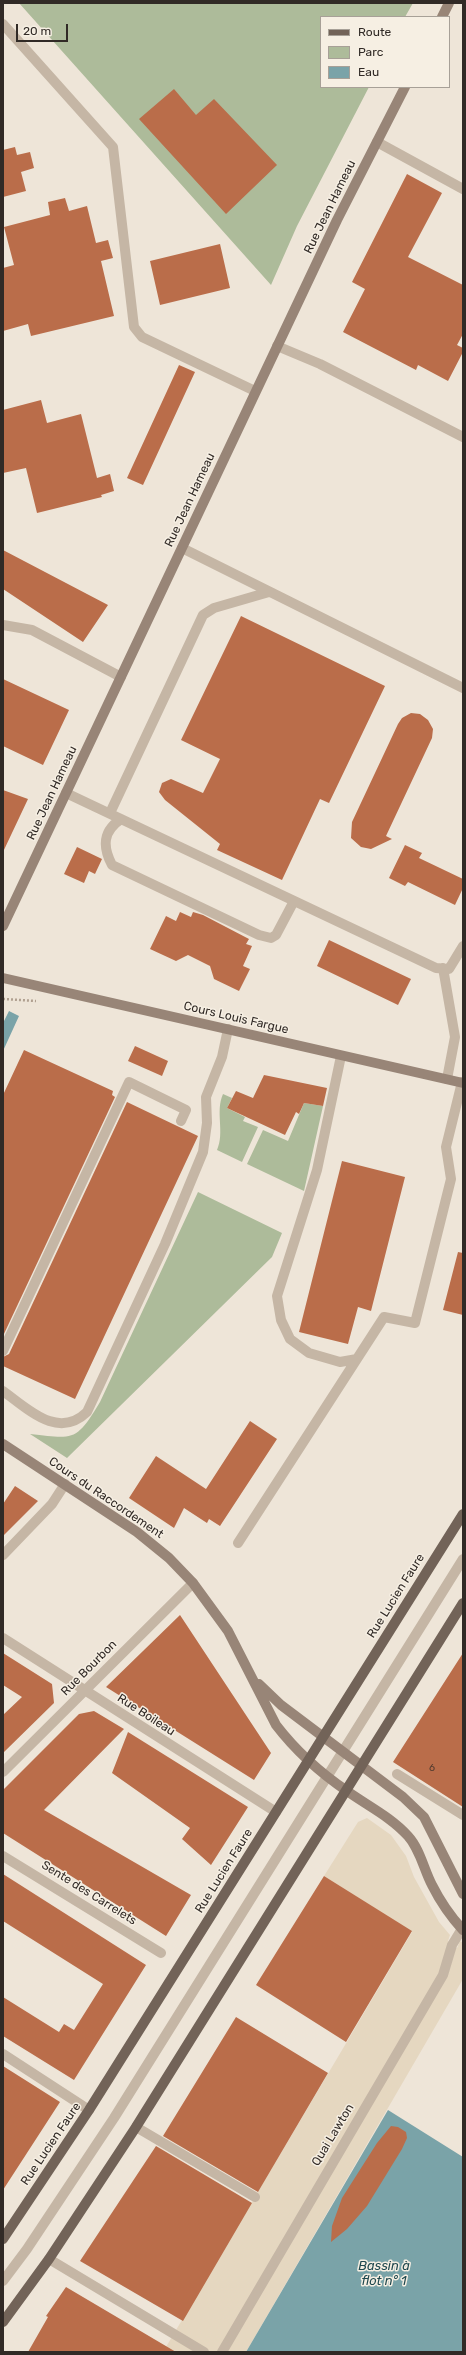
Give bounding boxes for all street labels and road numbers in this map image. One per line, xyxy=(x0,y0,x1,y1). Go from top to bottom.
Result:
street label: Rue Jean Hameau xyxy=(301,158,359,256)
street label: Rue Jean Hameau xyxy=(162,451,218,549)
street label: Rue Jean Hameau xyxy=(24,744,80,842)
street label: Cours Louis Fargue xyxy=(182,999,290,1037)
street label: Cours du Raccordement xyxy=(46,1454,166,1542)
street label: Rue Lucien Faure xyxy=(364,1551,428,1641)
street label: Rue Bourbon xyxy=(58,1637,120,1699)
street label: Rue Boileau xyxy=(114,1691,178,1739)
street label: Rue Lucien Faure xyxy=(192,1826,256,1916)
street label: Sente des Carrelets xyxy=(39,1858,139,1928)
street label: Rue Lucien Faure xyxy=(18,2100,84,2188)
street label: Quai Lawton xyxy=(309,2101,357,2169)

